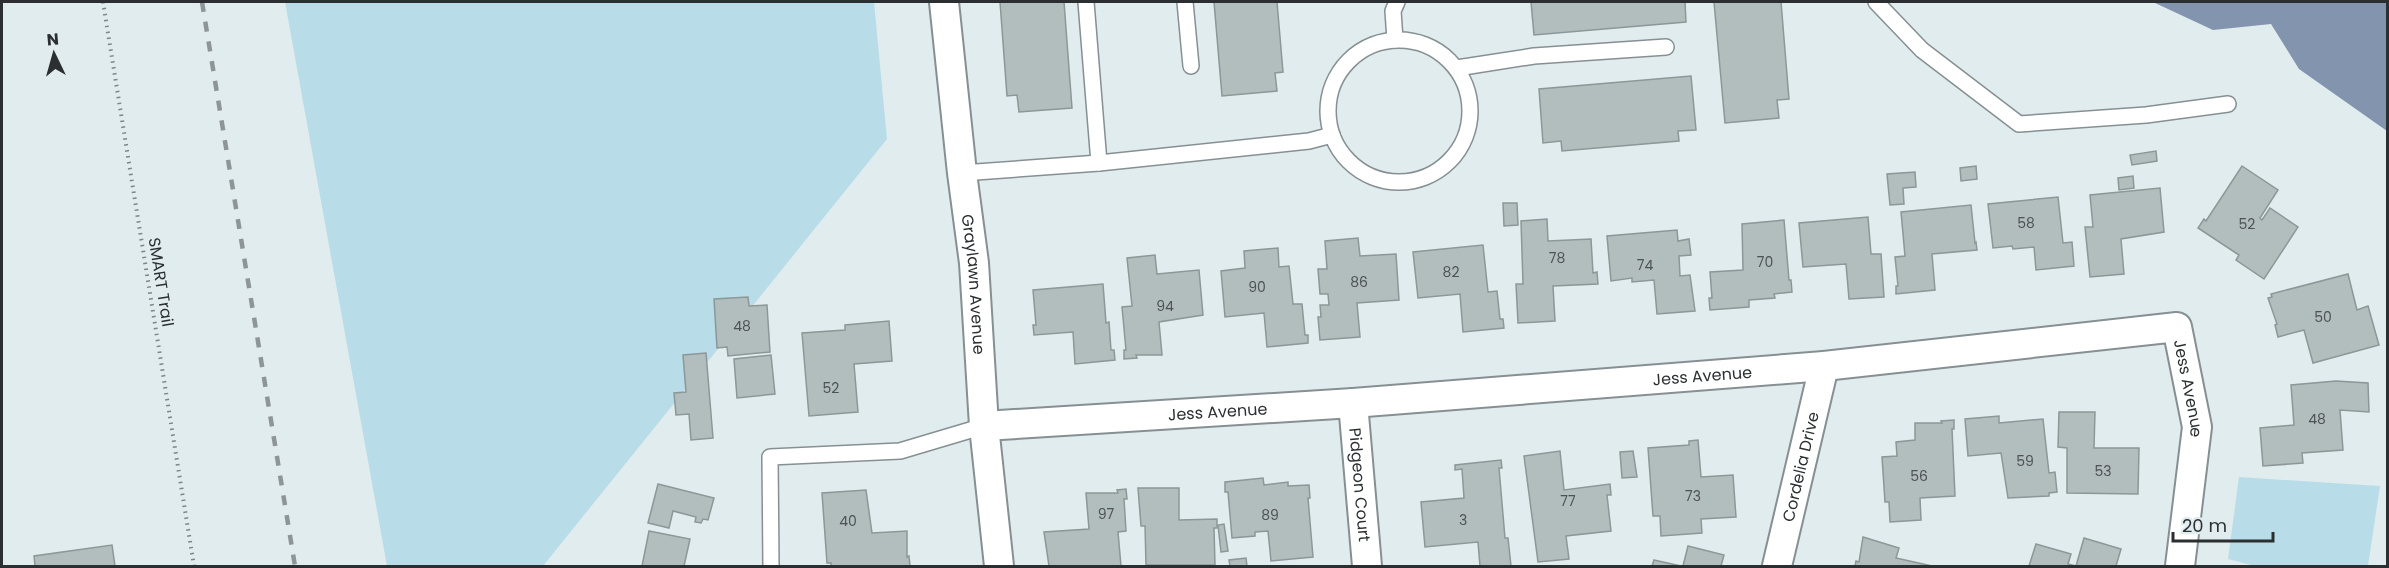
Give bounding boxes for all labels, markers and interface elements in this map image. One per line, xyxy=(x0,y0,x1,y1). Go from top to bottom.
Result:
north arrow xyxy=(24,24,84,84)
text: N xyxy=(46,28,60,52)
street label: Graylawn Avenue xyxy=(956,213,991,355)
house number: 58 xyxy=(2017,213,2035,233)
house number: 52 xyxy=(2239,214,2255,234)
street label: SMART Trail xyxy=(143,236,179,328)
house number: 78 xyxy=(1549,248,1565,268)
house number: 70 xyxy=(1757,252,1773,272)
house number: 74 xyxy=(1637,255,1653,275)
house number: 82 xyxy=(1443,262,1459,282)
house number: 86 xyxy=(1350,272,1368,292)
house number: 90 xyxy=(1248,277,1266,297)
house number: 94 xyxy=(1156,296,1174,316)
house number: 50 xyxy=(2314,307,2332,327)
house number: 48 xyxy=(733,316,751,336)
street label: Jess Avenue xyxy=(2168,337,2208,439)
street label: Jess Avenue xyxy=(1652,360,1753,391)
house number: 52 xyxy=(823,378,839,398)
street label: Jess Avenue xyxy=(1167,397,1268,426)
street label: Cordelia Drive xyxy=(1776,409,1824,524)
house number: 48 xyxy=(2308,409,2326,429)
street label: Pidgeon Court xyxy=(1344,427,1376,543)
house number: 59 xyxy=(2016,451,2034,471)
house number: 53 xyxy=(2094,461,2112,481)
house number: 56 xyxy=(1910,466,1928,486)
house number: 73 xyxy=(1685,486,1701,506)
house number: 77 xyxy=(1560,491,1576,511)
house number: 97 xyxy=(1098,504,1115,524)
house number: 89 xyxy=(1261,505,1279,525)
scale bar xyxy=(2173,505,2274,543)
house number: 3 xyxy=(1459,510,1467,530)
house number: 40 xyxy=(839,511,857,531)
text: 20 m xyxy=(2182,513,2227,538)

